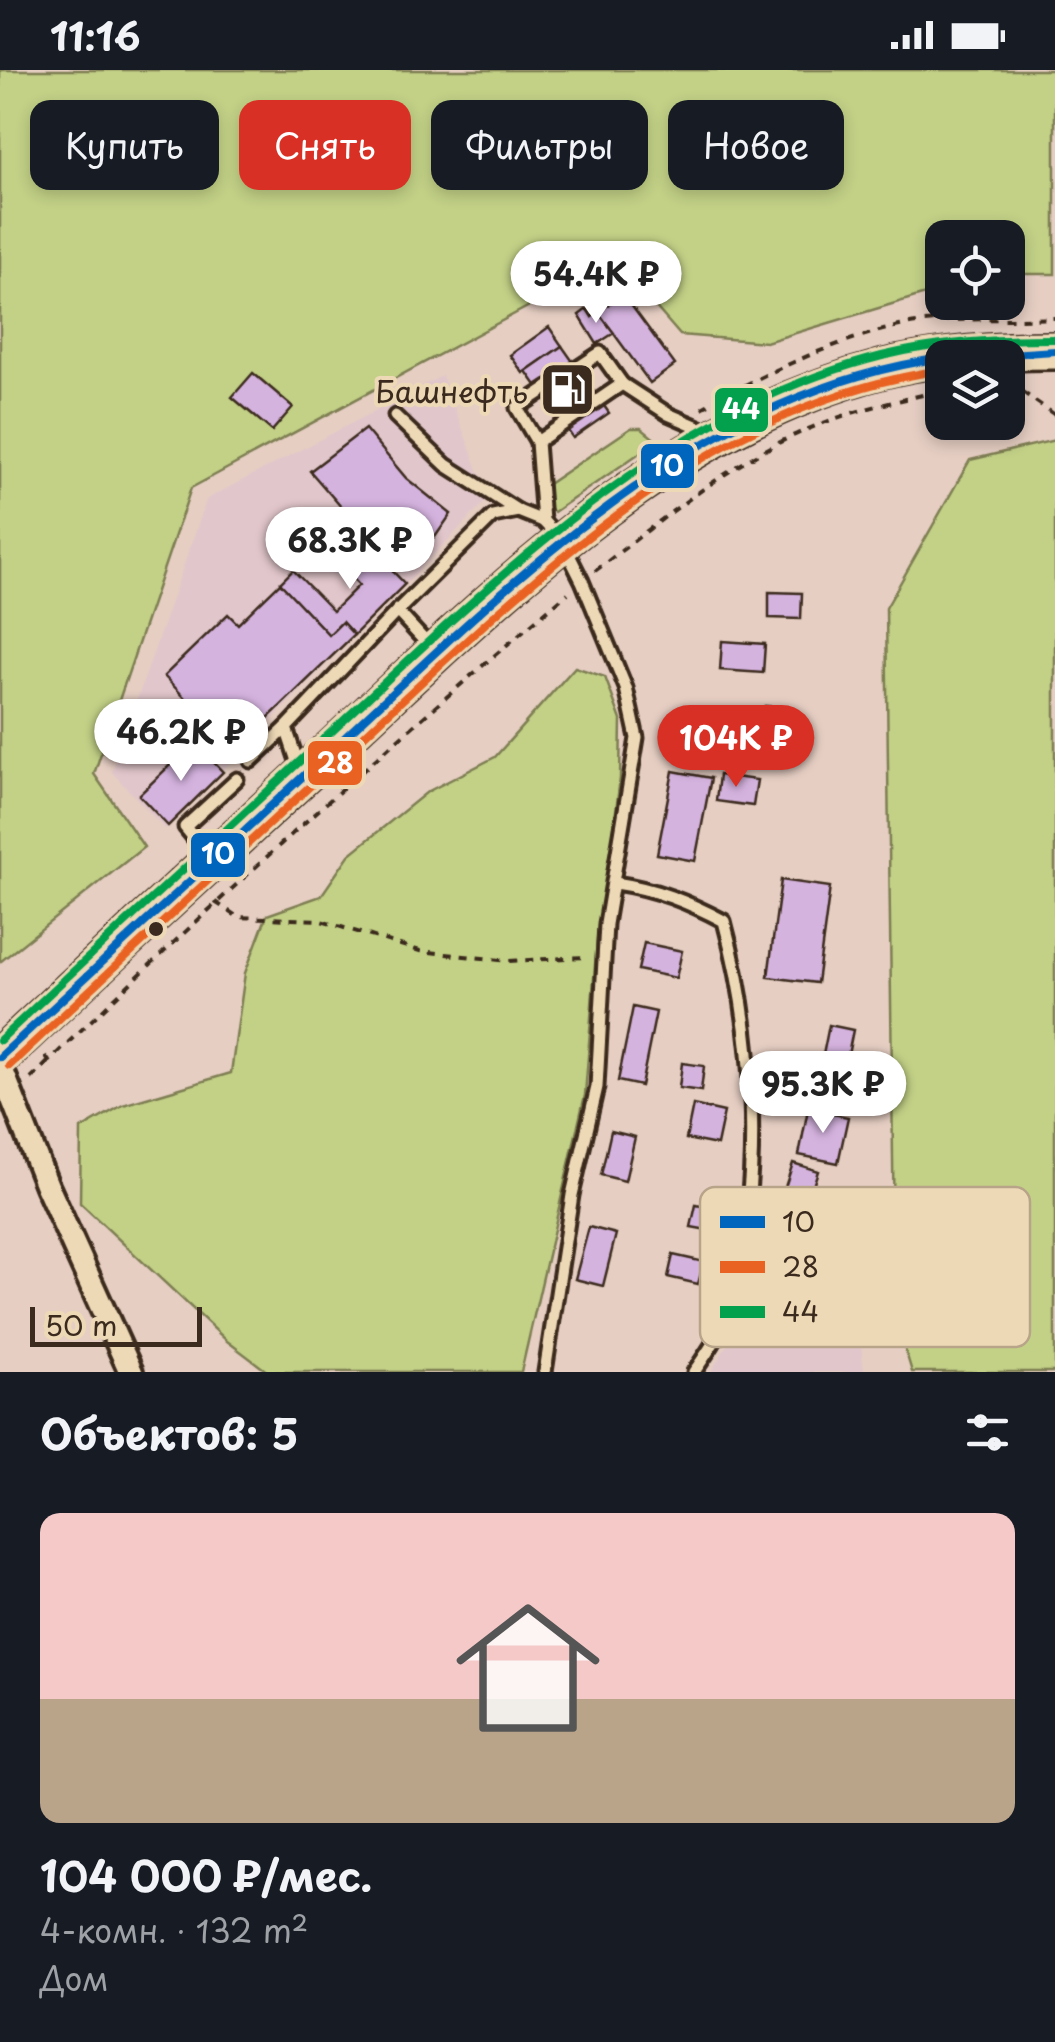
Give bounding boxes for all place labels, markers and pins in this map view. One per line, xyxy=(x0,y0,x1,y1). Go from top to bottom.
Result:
pin: 54.4K ₽ xyxy=(504,241,688,326)
fuel station icon: Башнефть xyxy=(537,360,597,420)
place label: Башнефть xyxy=(375,368,528,413)
pin: 68.3K ₽ xyxy=(258,507,442,592)
pin: 46.2K ₽ xyxy=(89,699,273,784)
pin: 104K ₽ xyxy=(655,705,817,790)
unlabelled marker xyxy=(146,919,166,939)
pin: 95.3K ₽ xyxy=(731,1051,915,1136)

